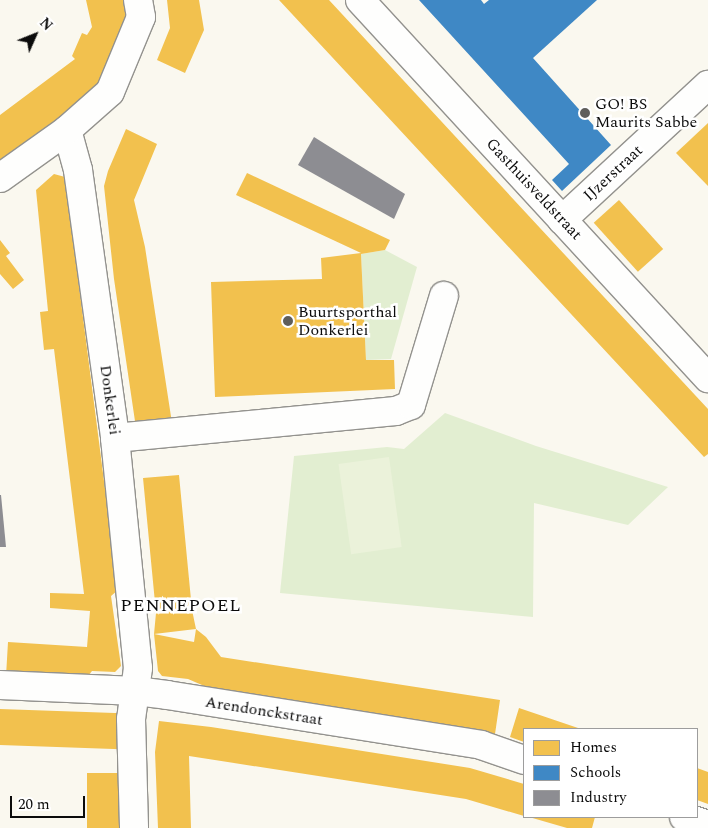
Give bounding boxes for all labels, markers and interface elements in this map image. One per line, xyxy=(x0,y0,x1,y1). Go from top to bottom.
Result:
north arrow xyxy=(10,10,60,60)
text: N xyxy=(35,13,58,36)
place label: GO! BS Maurits Sabbe xyxy=(595,94,697,132)
marker: GO! BS Maurits Sabbe xyxy=(579,107,591,119)
street label: Gasthuisveldstraat xyxy=(482,134,586,244)
street label: IJzerstraat xyxy=(579,141,647,205)
place label: Buurtsporthal Donkerlei xyxy=(298,302,397,340)
marker: Buurtsporthal Donkerlei xyxy=(282,315,294,327)
street label: Donkerlei xyxy=(96,364,124,436)
district label: PENNEPOEL xyxy=(119,595,243,617)
street label: Arendonckstraat xyxy=(204,692,324,730)
legend xyxy=(523,728,698,818)
text: Homes xyxy=(570,736,617,759)
text: Schools xyxy=(570,761,621,784)
scale bar xyxy=(12,786,88,818)
text: Industry xyxy=(570,786,626,809)
text: 20 m xyxy=(18,793,50,816)

